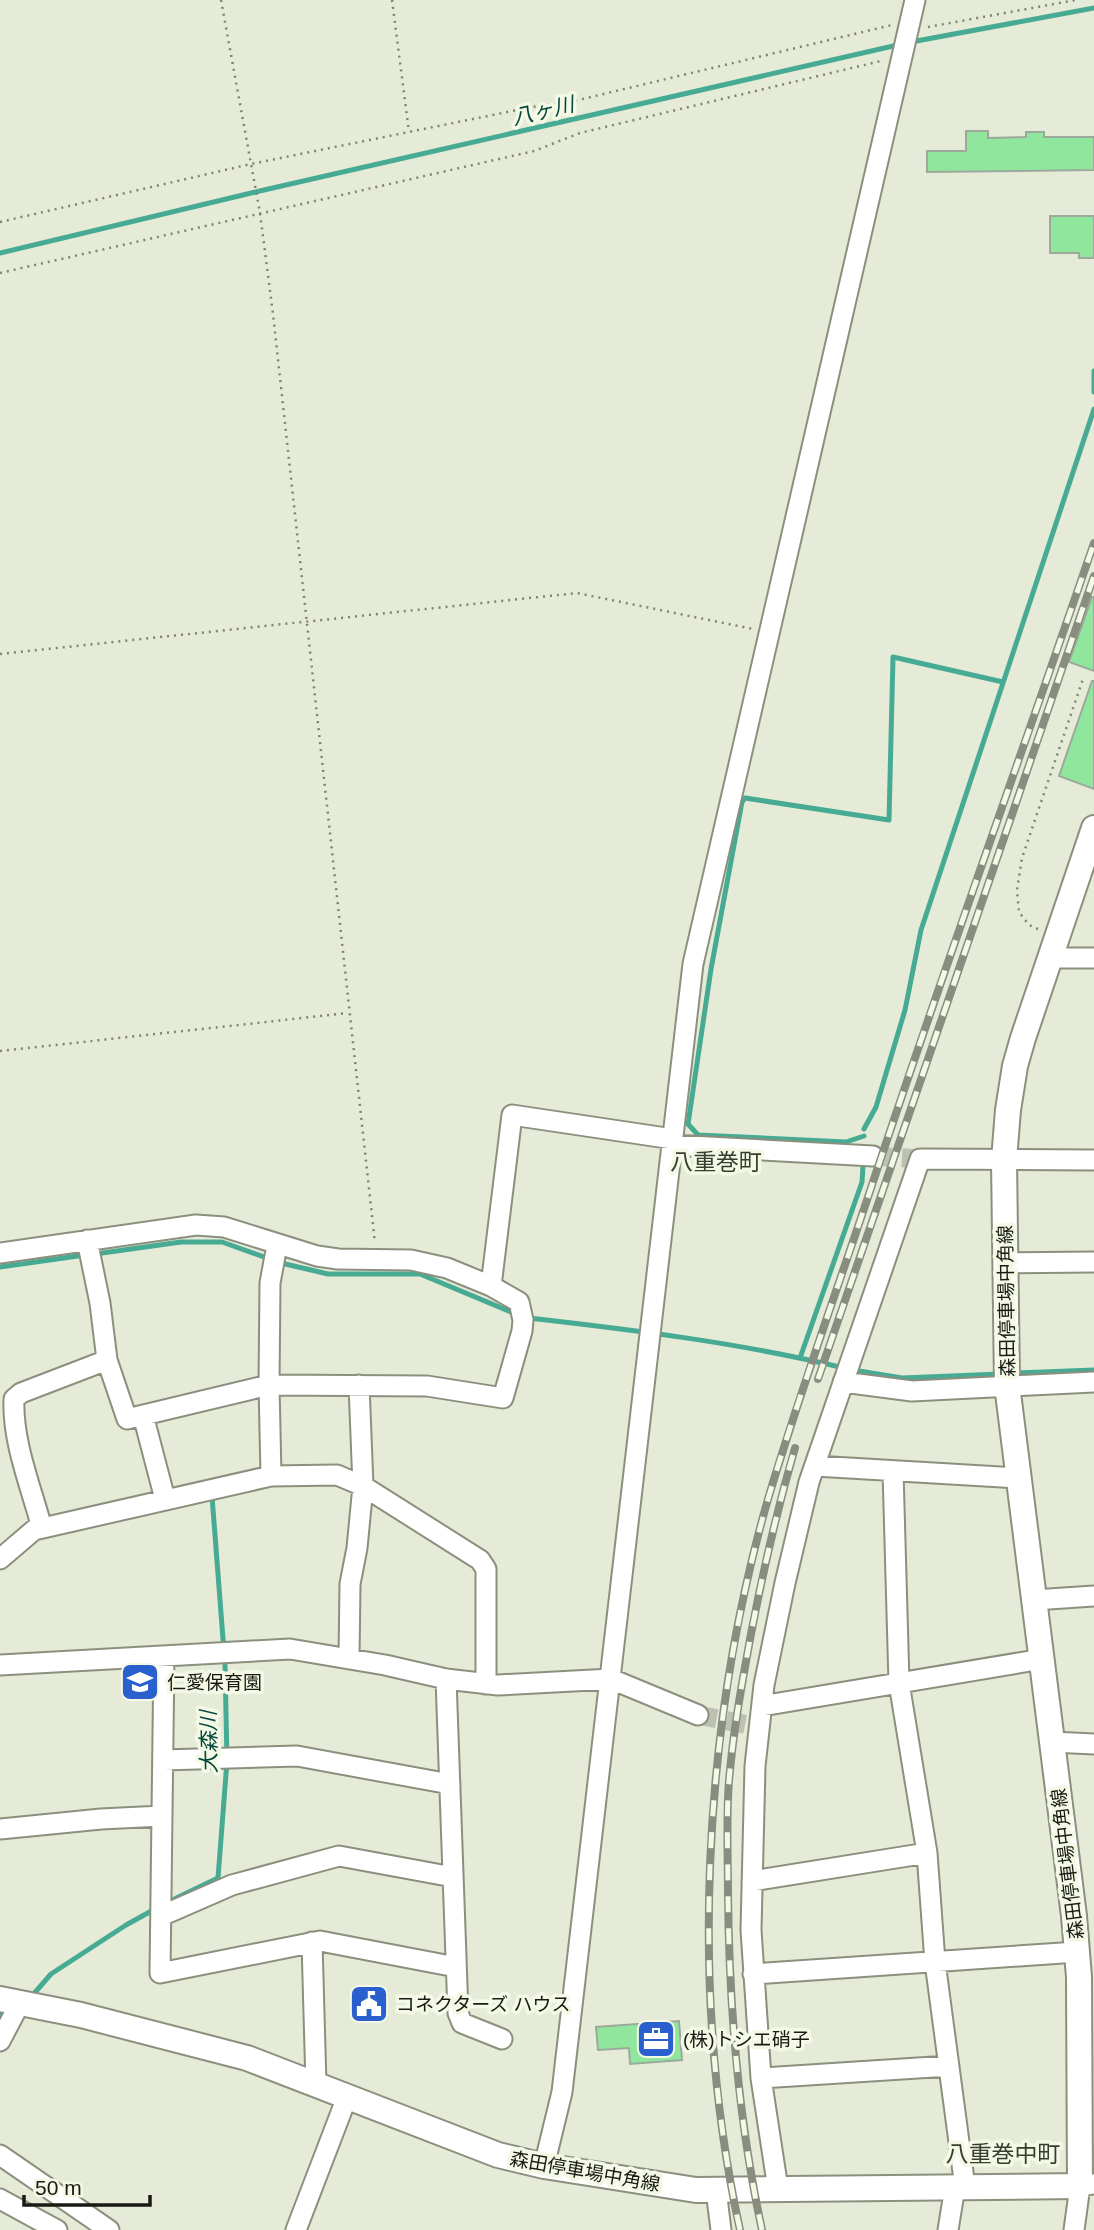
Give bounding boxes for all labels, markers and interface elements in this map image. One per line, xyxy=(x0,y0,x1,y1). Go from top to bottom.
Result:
water label: 八ヶ川 xyxy=(510,92,578,129)
district label: 八重巻町 xyxy=(670,1149,762,1175)
street label: 森田停車場中角線 xyxy=(995,1225,1018,1377)
school or university icon: 仁愛保育園 xyxy=(119,1661,161,1703)
place label: 仁愛保育園 xyxy=(167,1672,262,1693)
water label: 大森川 xyxy=(196,1708,221,1774)
street label: 森田停車場中角線 xyxy=(1048,1787,1087,1941)
public building icon: コネクターズ ハウス xyxy=(348,1983,390,2025)
place label: コネクターズ ハウス xyxy=(396,1994,571,2015)
office icon: (株)トシエ硝子 xyxy=(635,2018,677,2060)
place label: (株)トシエ硝子 xyxy=(683,2029,810,2050)
district label: 八重巻中町 xyxy=(946,2141,1061,2167)
street label: 森田停車場中角線 xyxy=(508,2148,662,2195)
scale bar xyxy=(24,2164,150,2208)
text: 50 m xyxy=(35,2176,82,2199)

